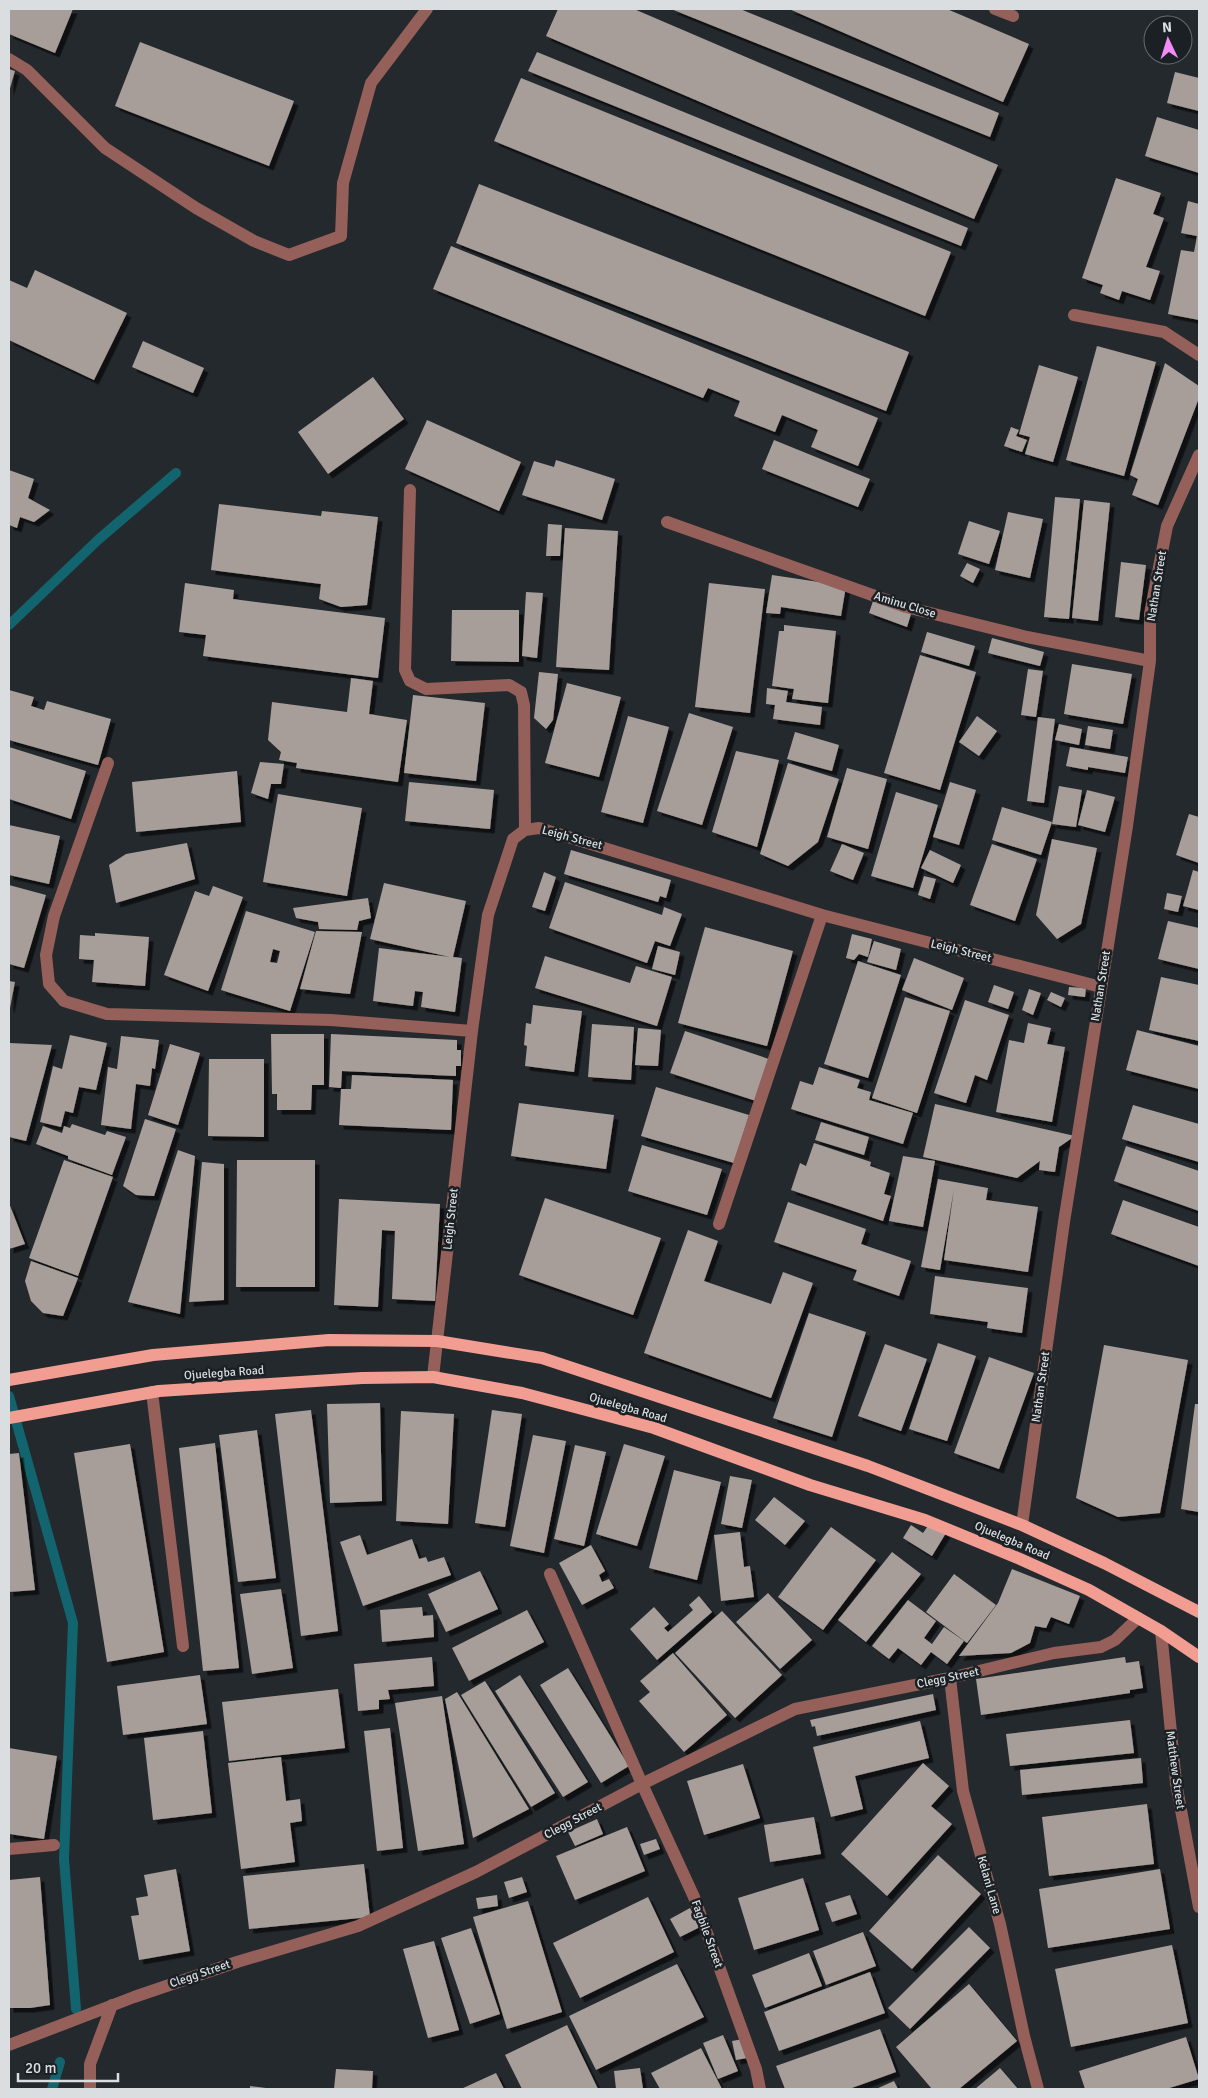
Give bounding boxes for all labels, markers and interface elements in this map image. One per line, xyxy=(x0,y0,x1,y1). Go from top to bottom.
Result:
north arrow xyxy=(1143,15,1193,65)
text: N xyxy=(1162,19,1173,36)
street label: Nathan Street xyxy=(1144,550,1170,622)
street label: Aminu Close xyxy=(872,588,938,622)
street label: Leigh Street xyxy=(540,823,604,853)
street label: Leigh Street xyxy=(929,936,993,966)
street label: Nathan Street xyxy=(1088,950,1114,1022)
street label: Leigh Street xyxy=(440,1187,462,1251)
street label: Nathan Street xyxy=(1029,1351,1053,1423)
street label: Ojuelegba Road xyxy=(183,1363,265,1383)
street label: Ojuelegba Road xyxy=(587,1390,669,1426)
street label: Ojuelegba Road xyxy=(972,1518,1052,1564)
street label: Clegg Street xyxy=(916,1664,980,1692)
street label: Matthew Street xyxy=(1162,1730,1188,1810)
street label: Clegg Street xyxy=(542,1800,604,1842)
street label: Kelani Lane xyxy=(974,1854,1004,1916)
street label: Fagbile Street xyxy=(688,1898,726,1970)
street label: Clegg Street xyxy=(168,1957,232,1991)
scale bar xyxy=(18,2050,118,2082)
text: 20 m xyxy=(25,2059,56,2077)

